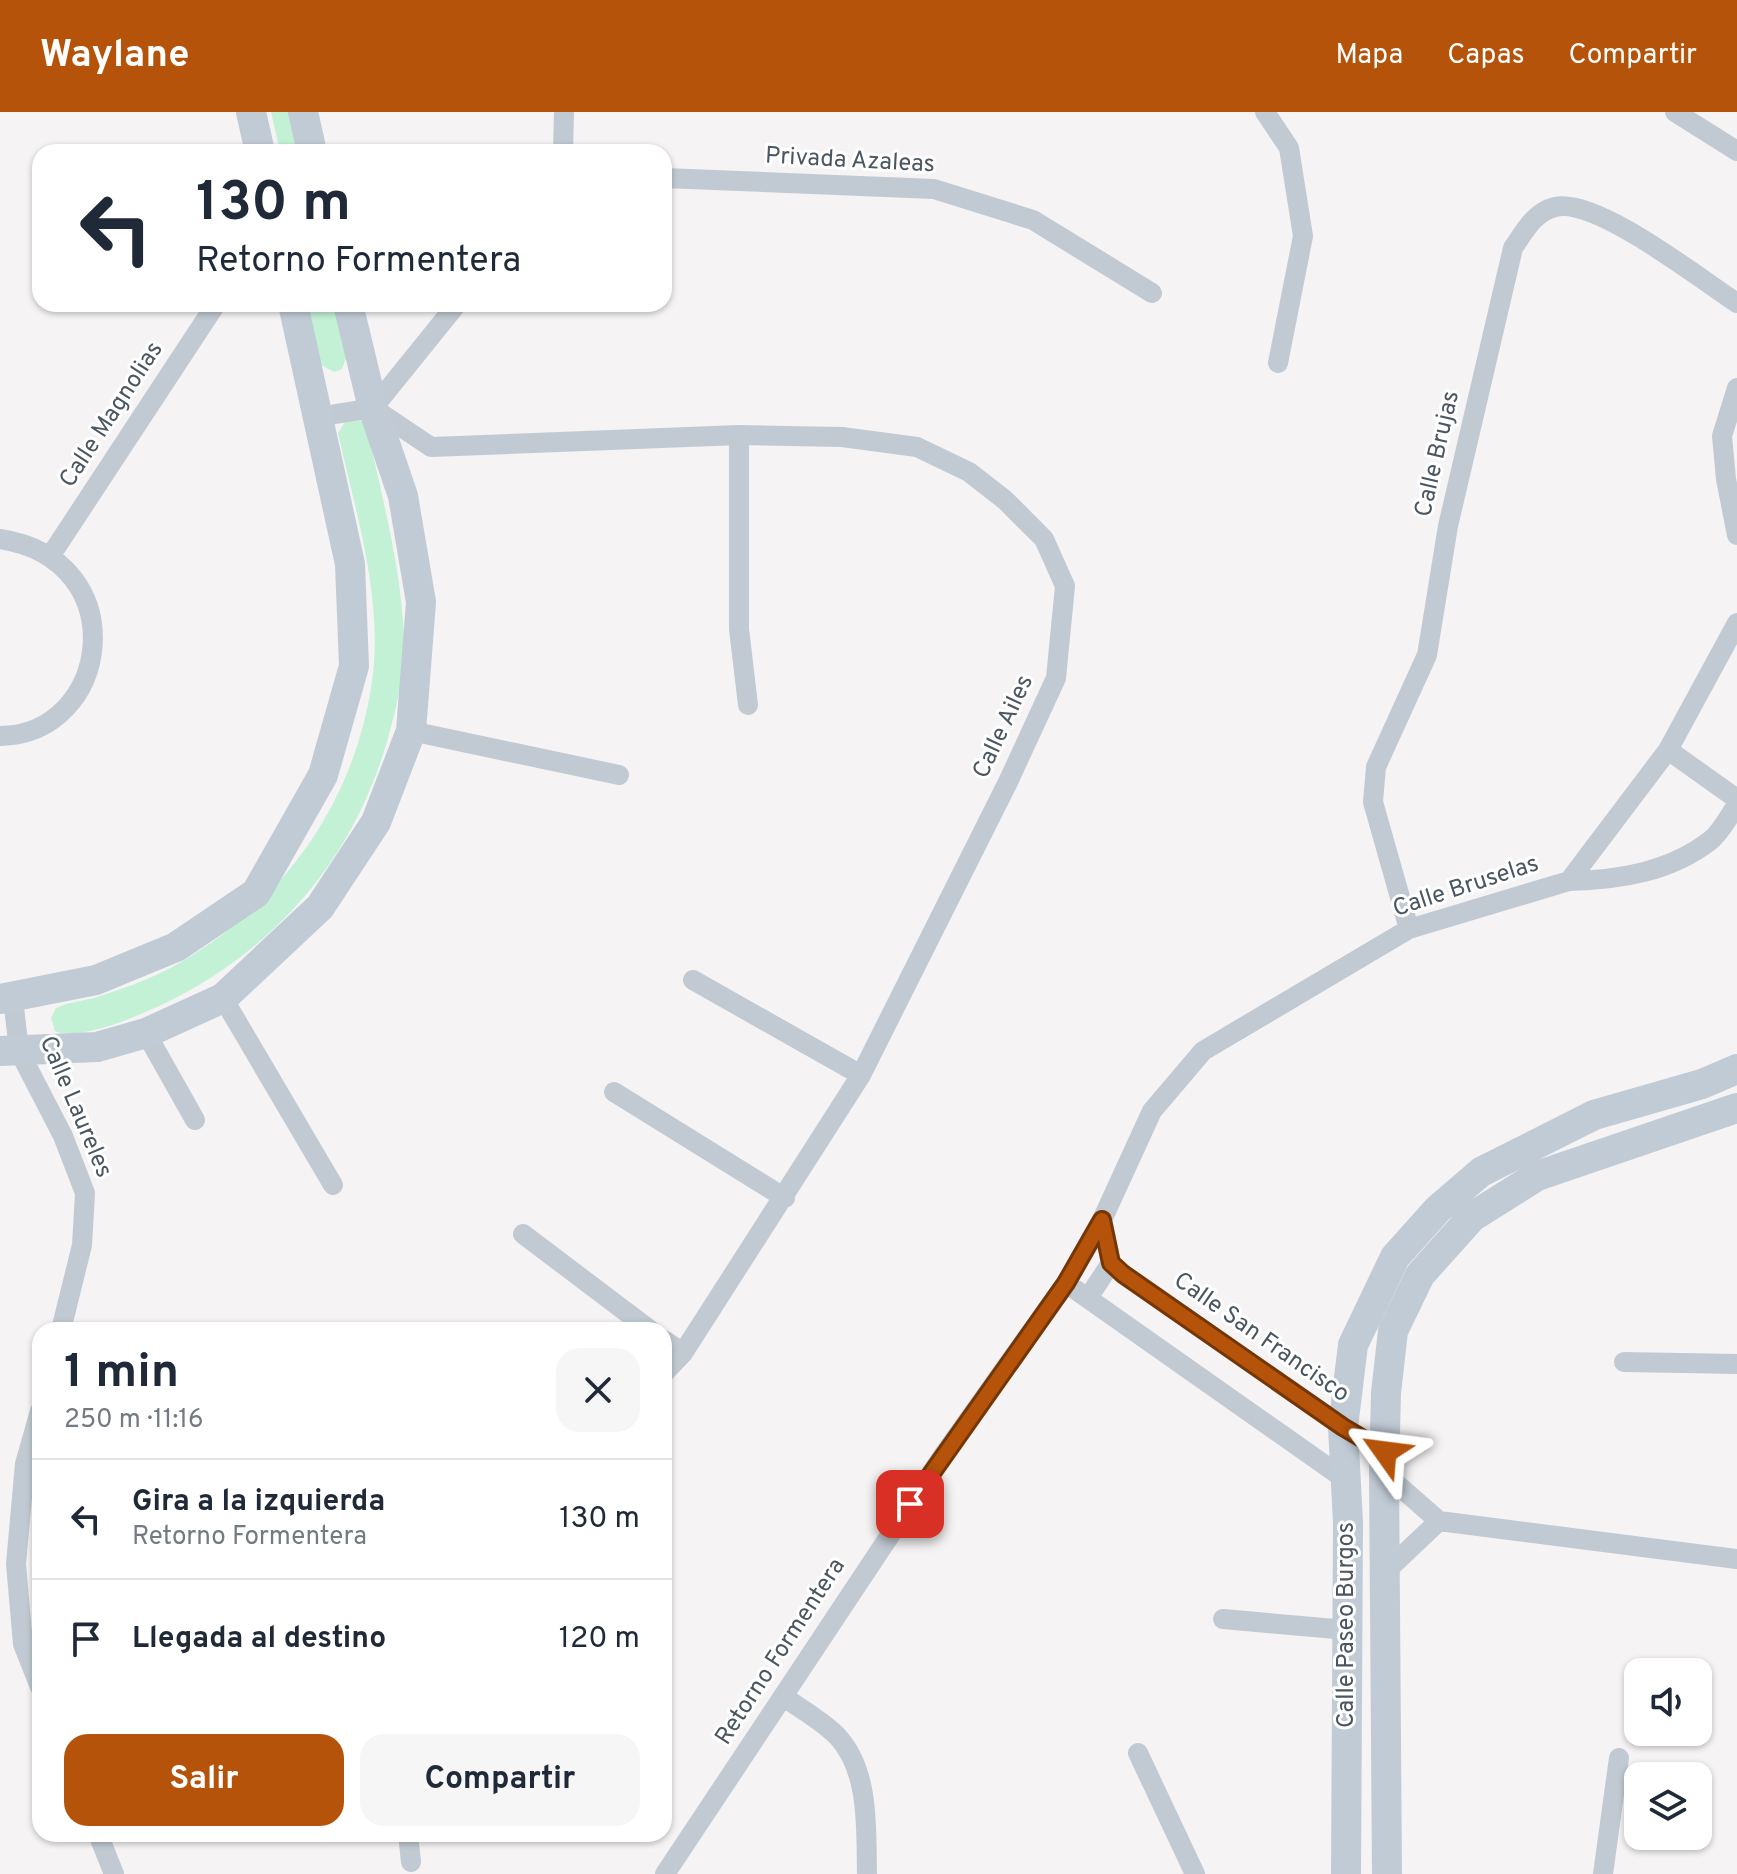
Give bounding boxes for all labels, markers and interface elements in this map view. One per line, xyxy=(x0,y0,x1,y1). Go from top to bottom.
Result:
text: Waylane xyxy=(40,32,189,81)
text: Mapa xyxy=(1336,38,1403,74)
text: Capas xyxy=(1447,38,1525,74)
text: Compartir xyxy=(1569,38,1697,74)
street label: Privada Azaleas xyxy=(764,142,936,180)
text: 130 m xyxy=(196,170,351,240)
icon: left xyxy=(64,176,168,280)
text: Retorno Formentera xyxy=(196,239,521,285)
street label: Calle Magnolias xyxy=(54,336,170,494)
street label: Calle Brujas xyxy=(1409,388,1467,520)
street label: Calle Ailes xyxy=(967,670,1041,784)
street label: Calle Bruselas xyxy=(1389,849,1543,925)
street label: Calle Laureles xyxy=(32,1032,118,1182)
street label: Calle San Francisco xyxy=(1167,1266,1355,1410)
text: 1 min xyxy=(64,1344,179,1404)
button: close xyxy=(556,1348,640,1432)
text: 250 m · 11:16 xyxy=(64,1404,204,1437)
position arrow xyxy=(1343,1410,1427,1494)
pin xyxy=(876,1470,944,1538)
icon: arrive xyxy=(888,1482,932,1526)
text: Gira a la izquierda xyxy=(132,1484,385,1521)
icon: left xyxy=(64,1497,108,1541)
text: 130 m xyxy=(559,1501,640,1538)
text: Retorno Formentera xyxy=(132,1521,367,1554)
street label: Calle Paseo Burgos xyxy=(1332,1522,1362,1728)
street label: Retorno Formentera xyxy=(709,1553,853,1751)
icon: arrive xyxy=(64,1617,108,1661)
text: Llegada al destino xyxy=(132,1621,386,1658)
text: 120 m xyxy=(559,1621,640,1658)
map controls xyxy=(1624,1658,1712,1850)
button: sound xyxy=(1624,1658,1712,1746)
button: Salir xyxy=(64,1734,344,1826)
button: Compartir xyxy=(360,1734,640,1826)
button: layers xyxy=(1624,1762,1712,1850)

